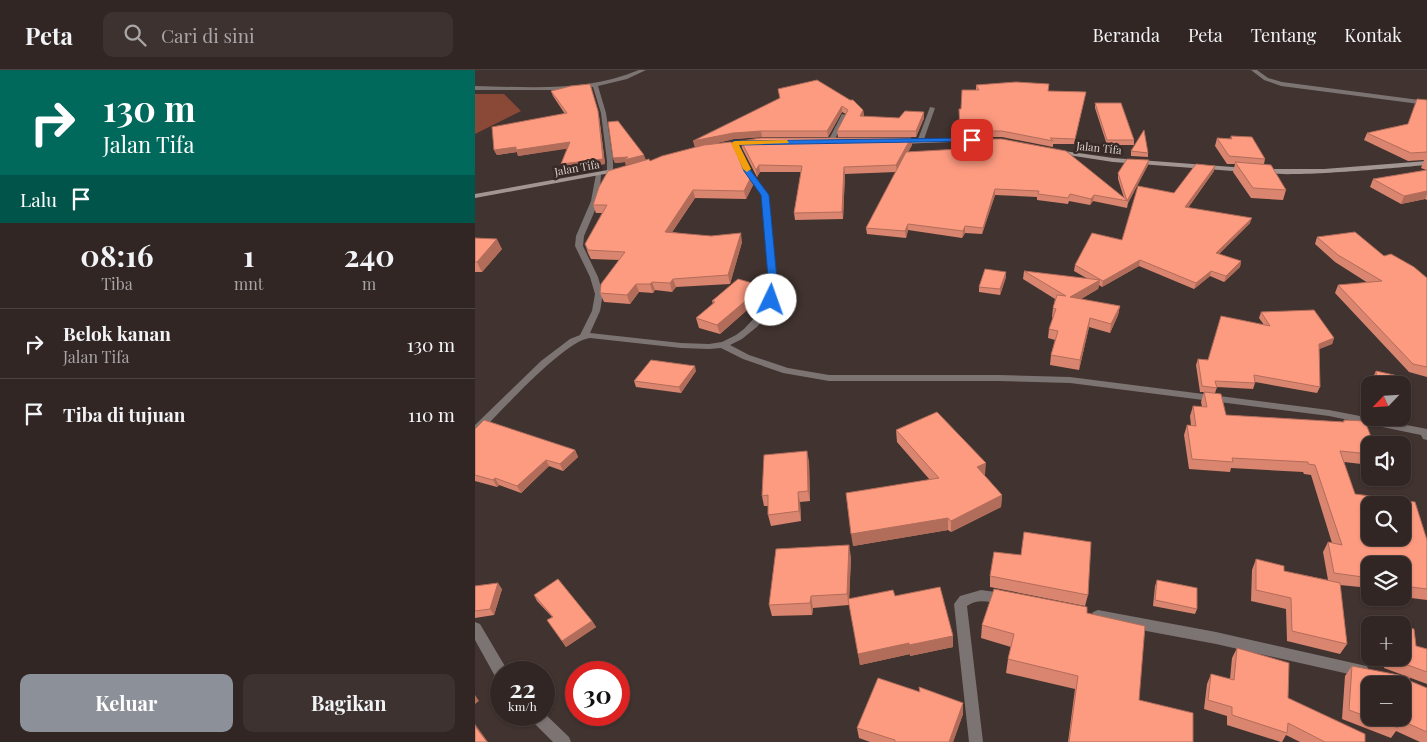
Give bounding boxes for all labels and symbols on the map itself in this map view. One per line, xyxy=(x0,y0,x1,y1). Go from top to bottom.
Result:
pin xyxy=(951,119,993,161)
street label: Jalan Tifa xyxy=(1075,138,1123,157)
street label: Jalan Tifa xyxy=(552,156,601,179)
position arrow xyxy=(744,273,796,325)
north arrow xyxy=(1361,376,1411,426)
speed limit sign: 30 xyxy=(565,661,630,726)

